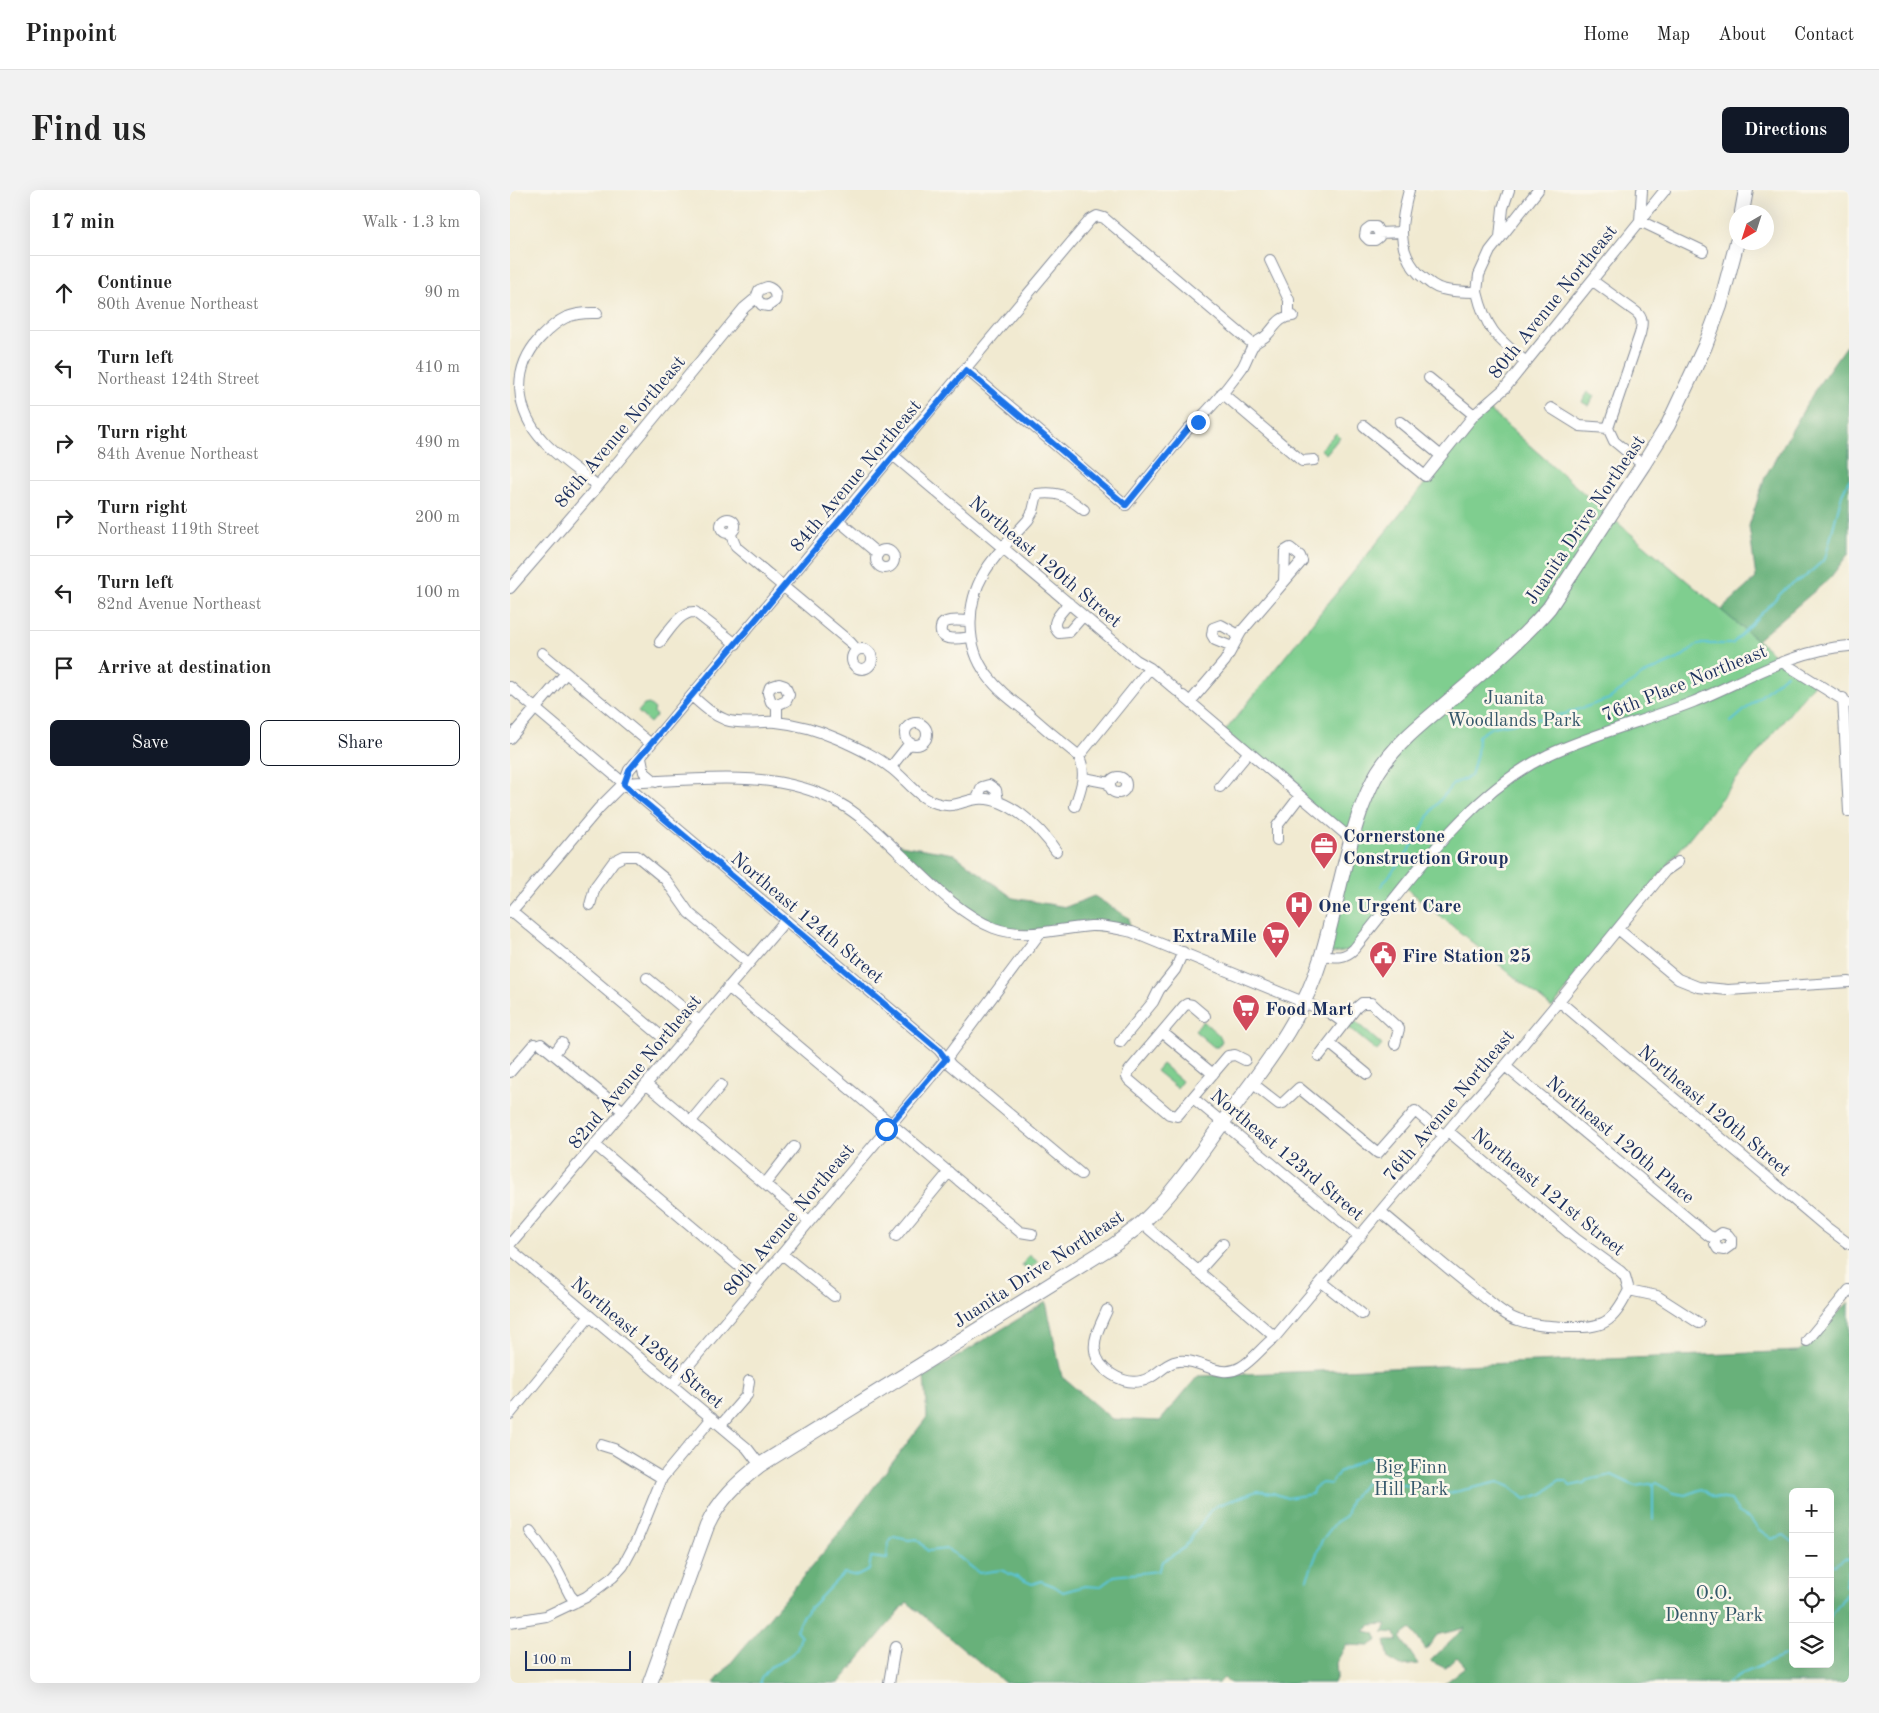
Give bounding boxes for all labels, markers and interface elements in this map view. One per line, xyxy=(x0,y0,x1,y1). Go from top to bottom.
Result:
text: Pinpoint xyxy=(25,23,117,47)
text: Home xyxy=(1583,26,1629,44)
text: Map xyxy=(1657,26,1690,44)
text: About xyxy=(1718,26,1766,44)
text: Contact xyxy=(1794,26,1854,44)
button: Directions xyxy=(1722,107,1849,153)
text: Find us xyxy=(30,113,146,148)
north arrow xyxy=(1729,205,1774,250)
text: 17 min xyxy=(50,212,115,233)
text: Walk · 1.3 km xyxy=(362,215,460,231)
street label: 80th Avenue Northeast xyxy=(1486,222,1622,383)
text: Continue xyxy=(97,274,172,293)
icon: ahead xyxy=(50,279,78,307)
text: 90 m xyxy=(424,285,460,301)
text: 80th Avenue Northeast xyxy=(97,297,259,313)
text: Turn left xyxy=(97,349,174,368)
street label: 86th Avenue Northeast xyxy=(552,353,690,512)
icon: left xyxy=(50,354,78,382)
text: 410 m xyxy=(415,360,460,376)
text: Northeast 124th Street xyxy=(97,372,259,388)
street label: 84th Avenue Northeast xyxy=(788,397,926,556)
route end xyxy=(1187,411,1210,434)
text: Turn right xyxy=(97,424,187,443)
icon: right xyxy=(50,429,78,457)
street label: Juanita Drive Northeast xyxy=(1522,432,1650,608)
text: 490 m xyxy=(415,435,460,451)
text: 84th Avenue Northeast xyxy=(97,447,259,463)
street label: Northeast 120th Street xyxy=(964,494,1124,632)
text: Turn right xyxy=(97,499,187,518)
icon: right xyxy=(50,504,78,532)
text: 200 m xyxy=(415,510,460,526)
text: Northeast 119th Street xyxy=(97,522,259,538)
text: Turn left xyxy=(97,574,174,593)
icon: left xyxy=(50,579,78,607)
text: 100 m xyxy=(415,585,460,601)
text: 82nd Avenue Northeast xyxy=(97,597,261,613)
street label: 76th Place Northeast xyxy=(1600,643,1770,726)
icon: arrive xyxy=(50,654,78,682)
text: Arrive at destination xyxy=(97,659,271,678)
park label: Juanita Woodlands Park xyxy=(1447,690,1581,731)
button: Save xyxy=(50,720,250,766)
button: Share xyxy=(260,720,460,766)
place label: Cornerstone Construction Group xyxy=(1343,828,1509,869)
office icon: Cornerstone Construction Group xyxy=(1309,831,1339,870)
street label: Northeast 124th Street xyxy=(726,850,886,988)
hospital icon: One Urgent Care xyxy=(1284,890,1314,929)
place label: One Urgent Care xyxy=(1318,898,1461,917)
supermarket icon: ExtraMile xyxy=(1261,920,1291,959)
place label: ExtraMile xyxy=(1172,928,1257,947)
public building icon: Fire Station 25 xyxy=(1368,940,1398,979)
place label: Fire Station 25 xyxy=(1402,948,1531,967)
street label: 82nd Avenue Northeast xyxy=(566,992,706,1153)
supermarket icon: Food Mart xyxy=(1231,993,1261,1032)
place label: Food Mart xyxy=(1265,1001,1353,1020)
street label: 76th Avenue Northeast xyxy=(1381,1027,1519,1186)
street label: Northeast 120th Street xyxy=(1633,1043,1793,1181)
street label: Northeast 120th Place xyxy=(1542,1074,1697,1208)
street label: Northeast 123rd Street xyxy=(1206,1086,1367,1225)
route start xyxy=(875,1118,898,1141)
street label: Northeast 121st Street xyxy=(1467,1126,1628,1260)
street label: 80th Avenue Northeast xyxy=(721,1141,859,1300)
street label: Juanita Drive Northeast xyxy=(951,1208,1128,1332)
street label: Northeast 128th Street xyxy=(566,1275,726,1413)
park label: Big Finn Hill Park xyxy=(1374,1459,1449,1500)
map controls xyxy=(1789,1488,1834,1668)
button: + xyxy=(1789,1488,1834,1533)
button: − xyxy=(1789,1533,1834,1578)
button: locate xyxy=(1789,1578,1834,1623)
park label: O.O. Denny Park xyxy=(1665,1585,1763,1626)
button: layers xyxy=(1789,1623,1834,1668)
scale bar xyxy=(525,1648,631,1671)
text: 100 m xyxy=(532,1653,571,1667)

